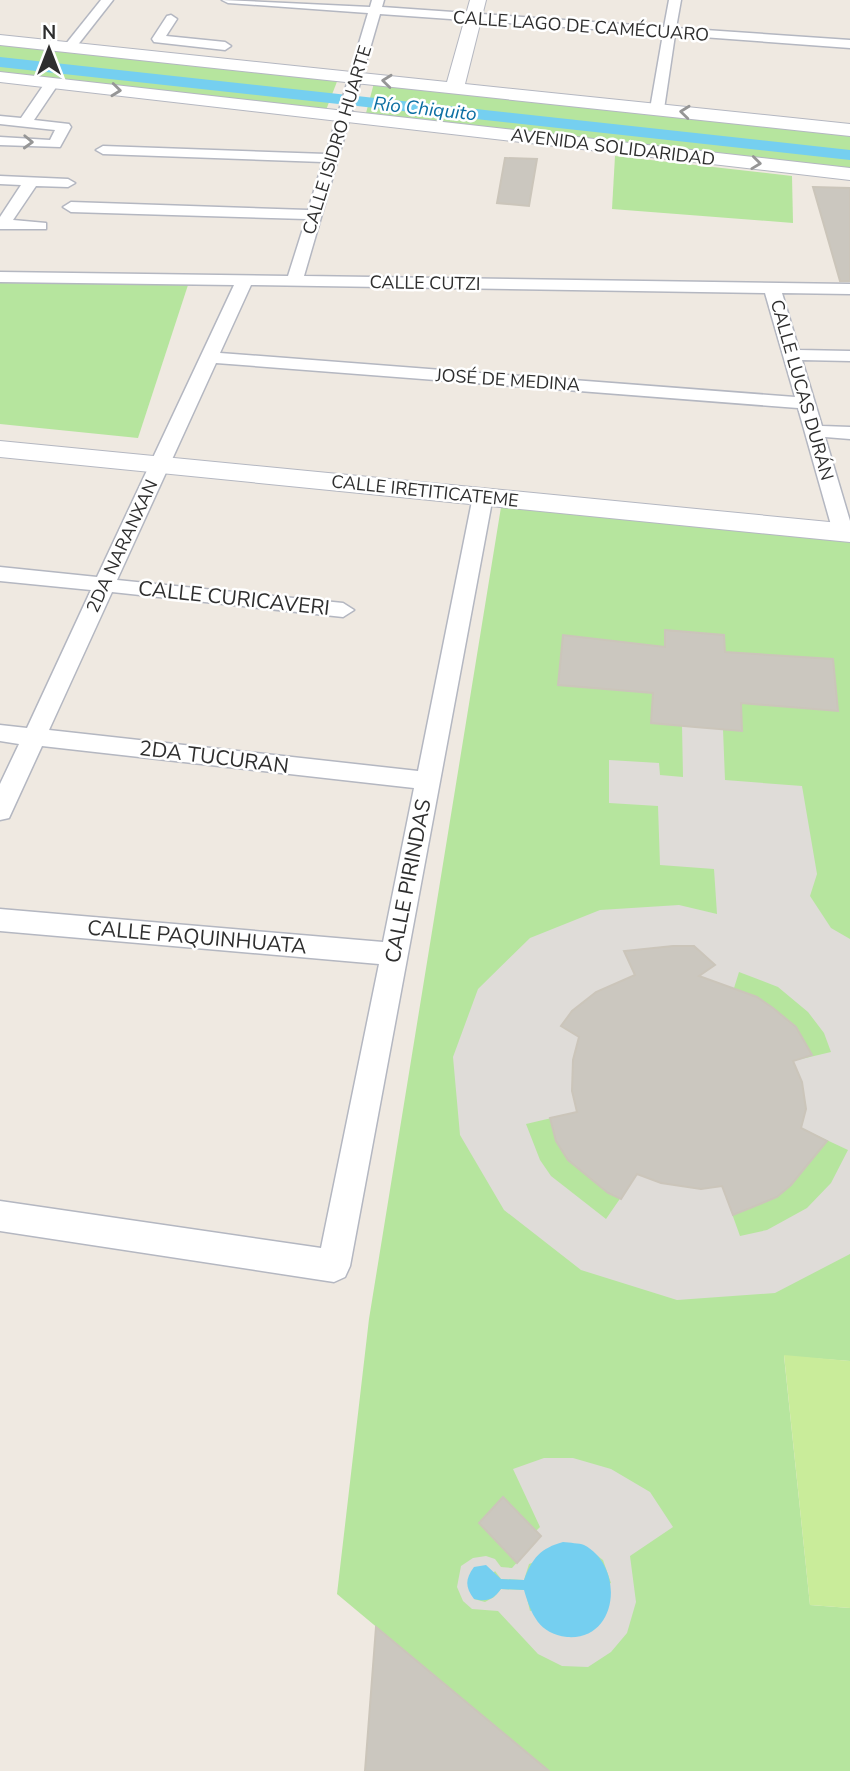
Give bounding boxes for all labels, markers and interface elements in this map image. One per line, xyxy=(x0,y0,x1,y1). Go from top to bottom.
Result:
street label: CALLE LAGO DE CAMÉCUARO xyxy=(452,5,710,47)
north arrow xyxy=(14,14,84,84)
text: N xyxy=(42,20,56,46)
street label: CALLE ISIDRO HUARTE xyxy=(297,43,377,237)
one-way arrow xyxy=(381,74,392,89)
one-way arrow xyxy=(111,82,122,97)
water label: Río Chiquito xyxy=(372,91,478,127)
one-way arrow xyxy=(679,105,690,120)
street label: AVENIDA SOLIDARIDAD xyxy=(509,123,717,171)
one-way arrow xyxy=(22,135,33,150)
one-way arrow xyxy=(750,156,762,171)
street label: CALLE CUTZI xyxy=(369,270,481,296)
street label: CALLE LUCAS DURÁN xyxy=(765,297,839,483)
street label: JOSÉ DE MEDINA xyxy=(434,363,581,397)
street label: CALLE IRETITICATEME xyxy=(330,469,520,513)
street label: 2DA NARANXAN xyxy=(81,476,163,616)
street label: CALLE CURICAVERI xyxy=(137,574,331,622)
street label: 2DA TUCURAN xyxy=(138,734,290,780)
street label: CALLE PIRINDAS xyxy=(378,797,438,965)
street label: CALLE PAQUINHUATA xyxy=(86,913,308,961)

